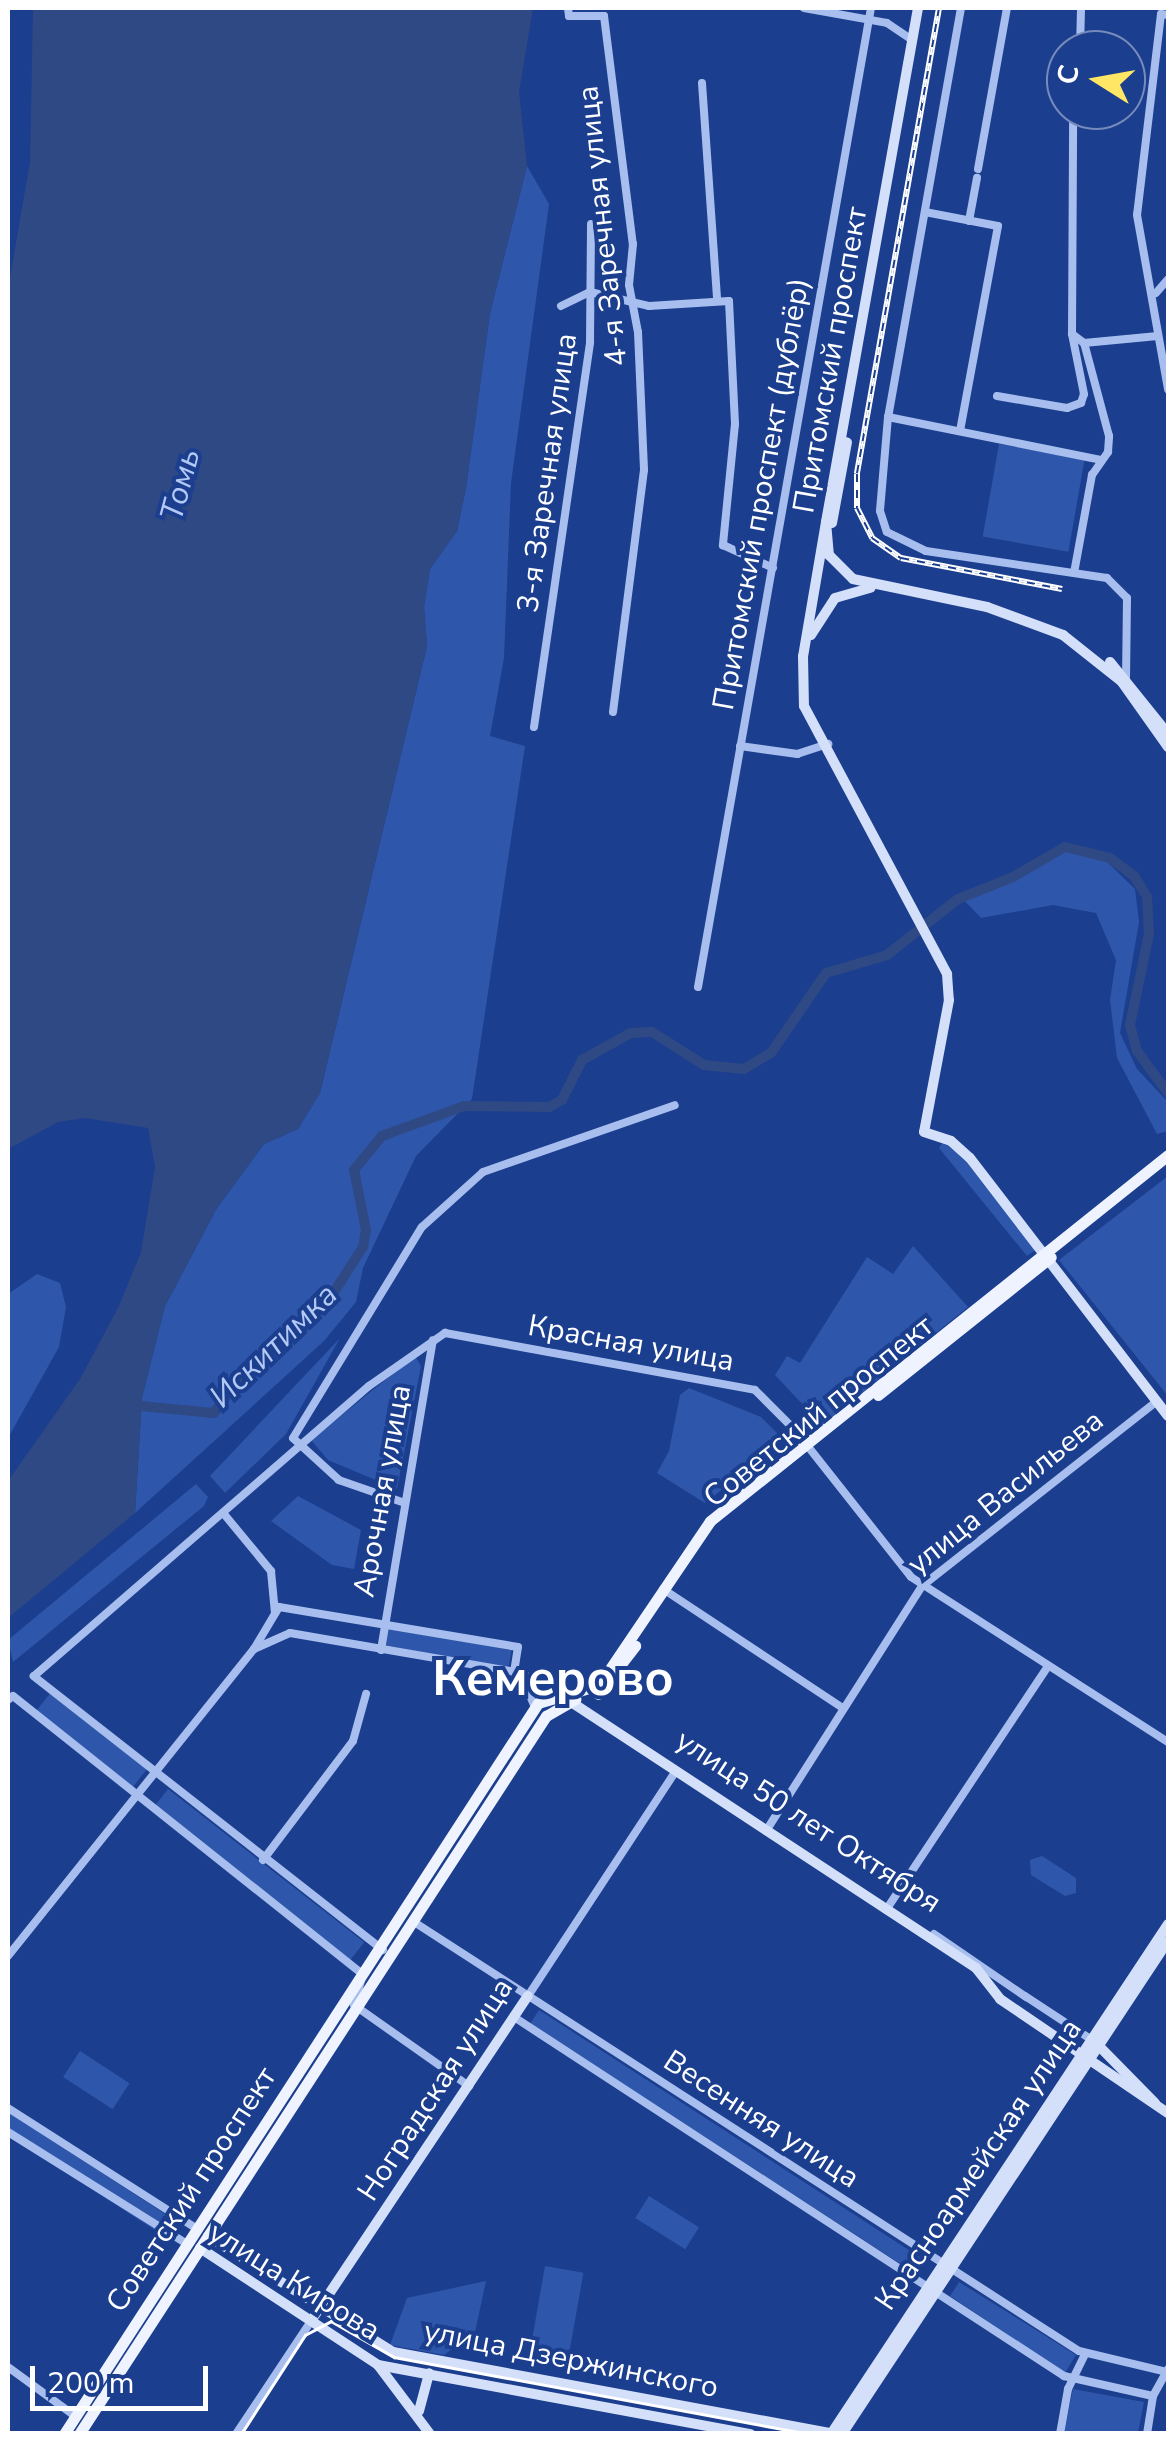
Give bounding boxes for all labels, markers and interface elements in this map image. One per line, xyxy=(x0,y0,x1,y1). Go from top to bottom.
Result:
north arrow xyxy=(1046,30,1146,130)
text: С xyxy=(1048,62,1089,88)
street label: 4-я Заречная улица xyxy=(570,84,636,368)
street label: Притомский проспект xyxy=(786,204,876,516)
street label: Притомский проспект (дублёр) xyxy=(706,275,818,713)
street label: 3-я Заречная улица xyxy=(511,331,585,615)
water label: Томь xyxy=(153,445,209,525)
water label: Искитимка xyxy=(202,1276,346,1416)
street label: Красная улица xyxy=(525,1308,737,1380)
street label: Советский проспект xyxy=(697,1308,941,1516)
street label: Арочная улица xyxy=(347,1382,419,1600)
street label: улица Васильева xyxy=(901,1403,1111,1583)
district label: Кемерово xyxy=(432,1649,674,1709)
street label: улица 50 лет Октября xyxy=(669,1723,947,1921)
street label: Ноградская улица xyxy=(351,1972,521,2208)
street label: Красноармейская улица xyxy=(868,2013,1090,2317)
street label: Весенняя улица xyxy=(656,2043,866,2197)
street label: Советский проспект xyxy=(99,2061,285,2319)
street label: улица Кирова xyxy=(202,2215,386,2349)
street label: улица Дзержинского xyxy=(421,2314,721,2406)
scale bar xyxy=(35,2346,212,2408)
text: 200 m xyxy=(47,2363,134,2404)

